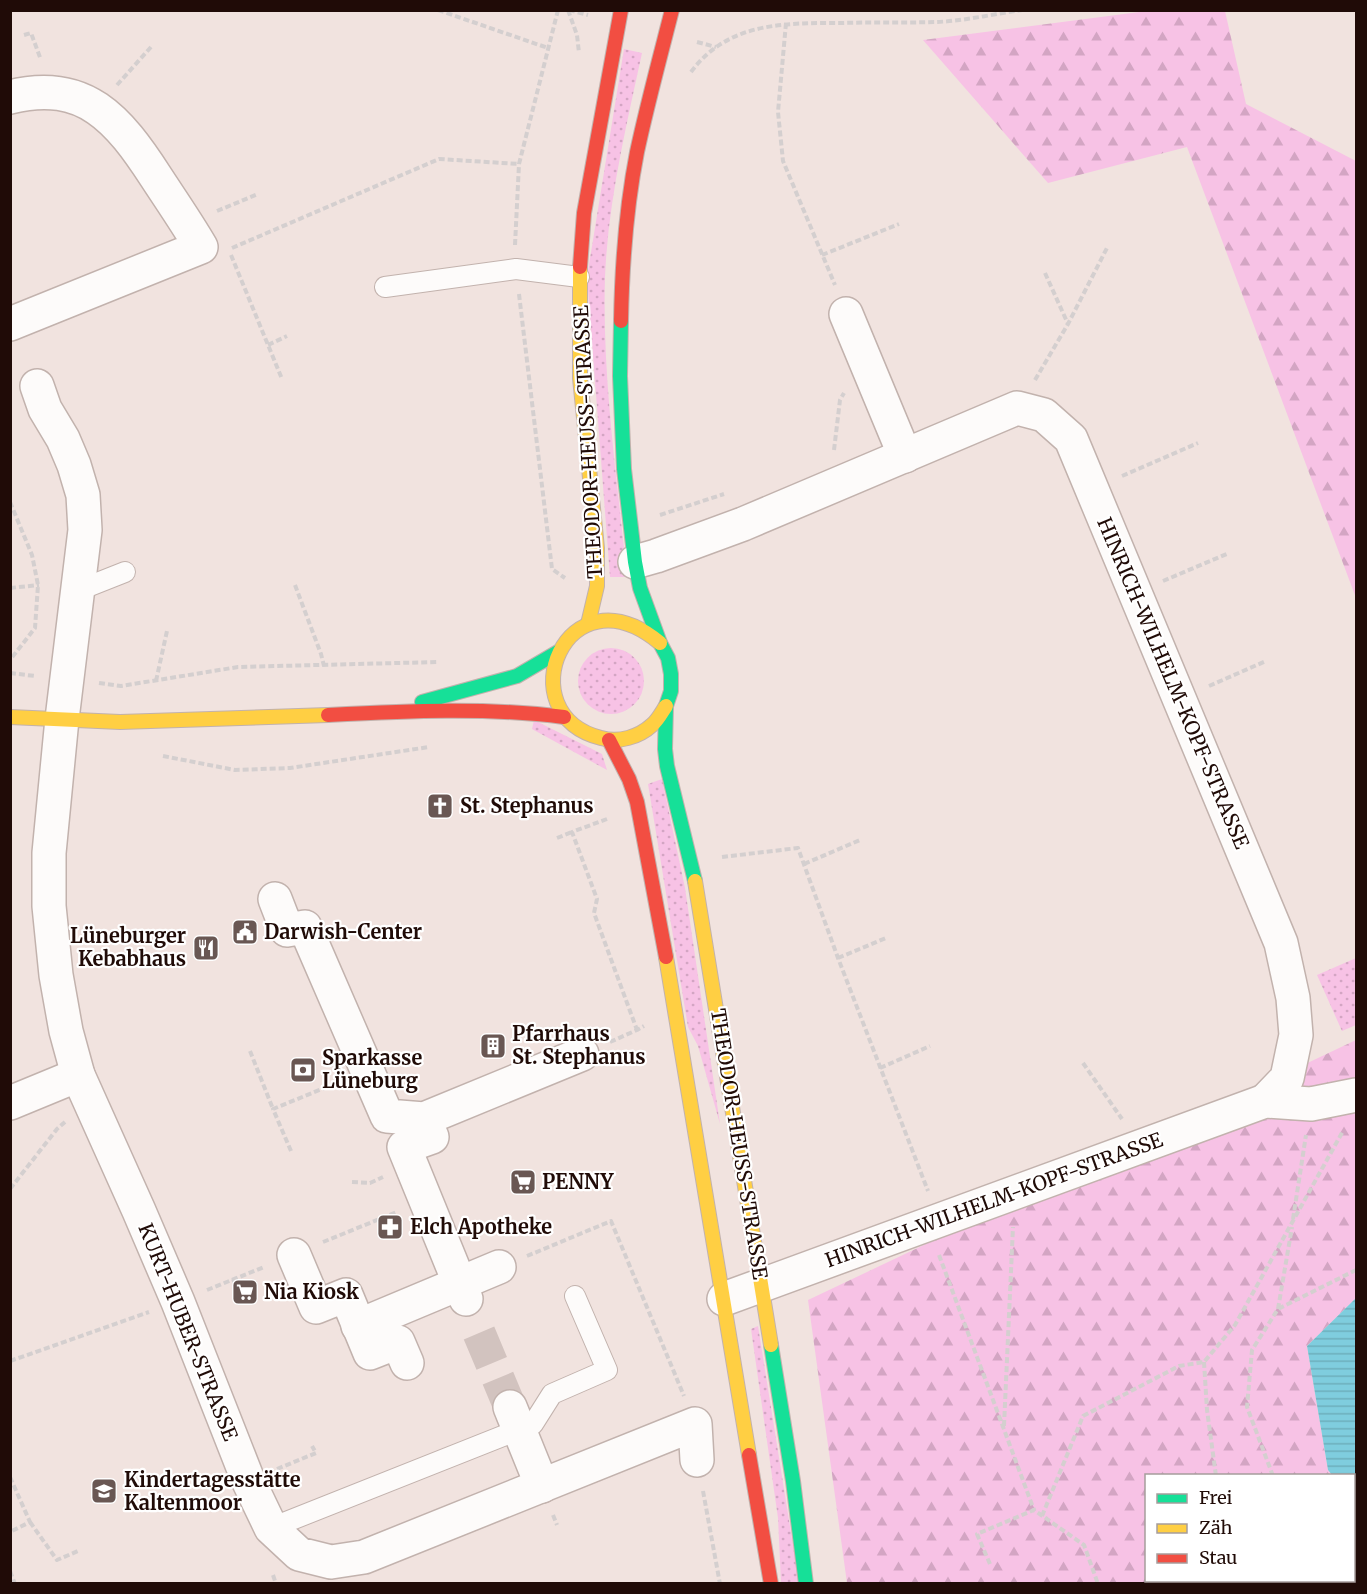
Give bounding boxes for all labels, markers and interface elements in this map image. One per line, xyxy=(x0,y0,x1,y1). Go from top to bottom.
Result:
street label: THEODOR-HEUSS-STRASSE xyxy=(568,304,607,579)
street label: HINRICH-WILHELM-KOPF-STRASSE xyxy=(1092,513,1255,852)
church icon: St. Stephanus xyxy=(425,791,455,821)
place label: St. Stephanus xyxy=(460,793,594,818)
public building icon: Darwish-Center xyxy=(230,917,260,947)
place label: Darwish-Center xyxy=(264,919,422,944)
place label: Lüneburger Kebabhaus xyxy=(70,923,186,971)
restaurant icon: Lüneburger Kebabhaus xyxy=(191,933,221,963)
street label: THEODOR-HEUSS-STRASSE xyxy=(706,1007,773,1281)
place label: Pfarrhaus St. Stephanus xyxy=(512,1021,646,1069)
building icon: Pfarrhaus St. Stephanus xyxy=(478,1031,508,1061)
place label: Sparkasse Lüneburg xyxy=(322,1045,422,1093)
bank icon: Sparkasse Lüneburg xyxy=(288,1055,318,1085)
street label: HINRICH-WILHELM-KOPF-STRASSE xyxy=(822,1127,1166,1272)
supermarket icon: PENNY xyxy=(508,1167,538,1197)
place label: PENNY xyxy=(542,1169,615,1194)
pharmacy icon: Elch Apotheke xyxy=(375,1212,405,1242)
place label: Elch Apotheke xyxy=(410,1214,552,1239)
street label: KURT-HUBER-STRASSE xyxy=(133,1219,244,1445)
supermarket icon: Nia Kiosk xyxy=(230,1277,260,1307)
place label: Nia Kiosk xyxy=(264,1279,359,1304)
place label: Kindertagesstätte Kaltenmoor xyxy=(124,1467,301,1515)
legend xyxy=(1145,1474,1355,1582)
school or university icon: Kindertagesstätte Kaltenmoor xyxy=(89,1476,119,1506)
text: Frei xyxy=(1199,1486,1233,1509)
text: Zäh xyxy=(1199,1516,1233,1539)
text: Stau xyxy=(1199,1546,1237,1569)

